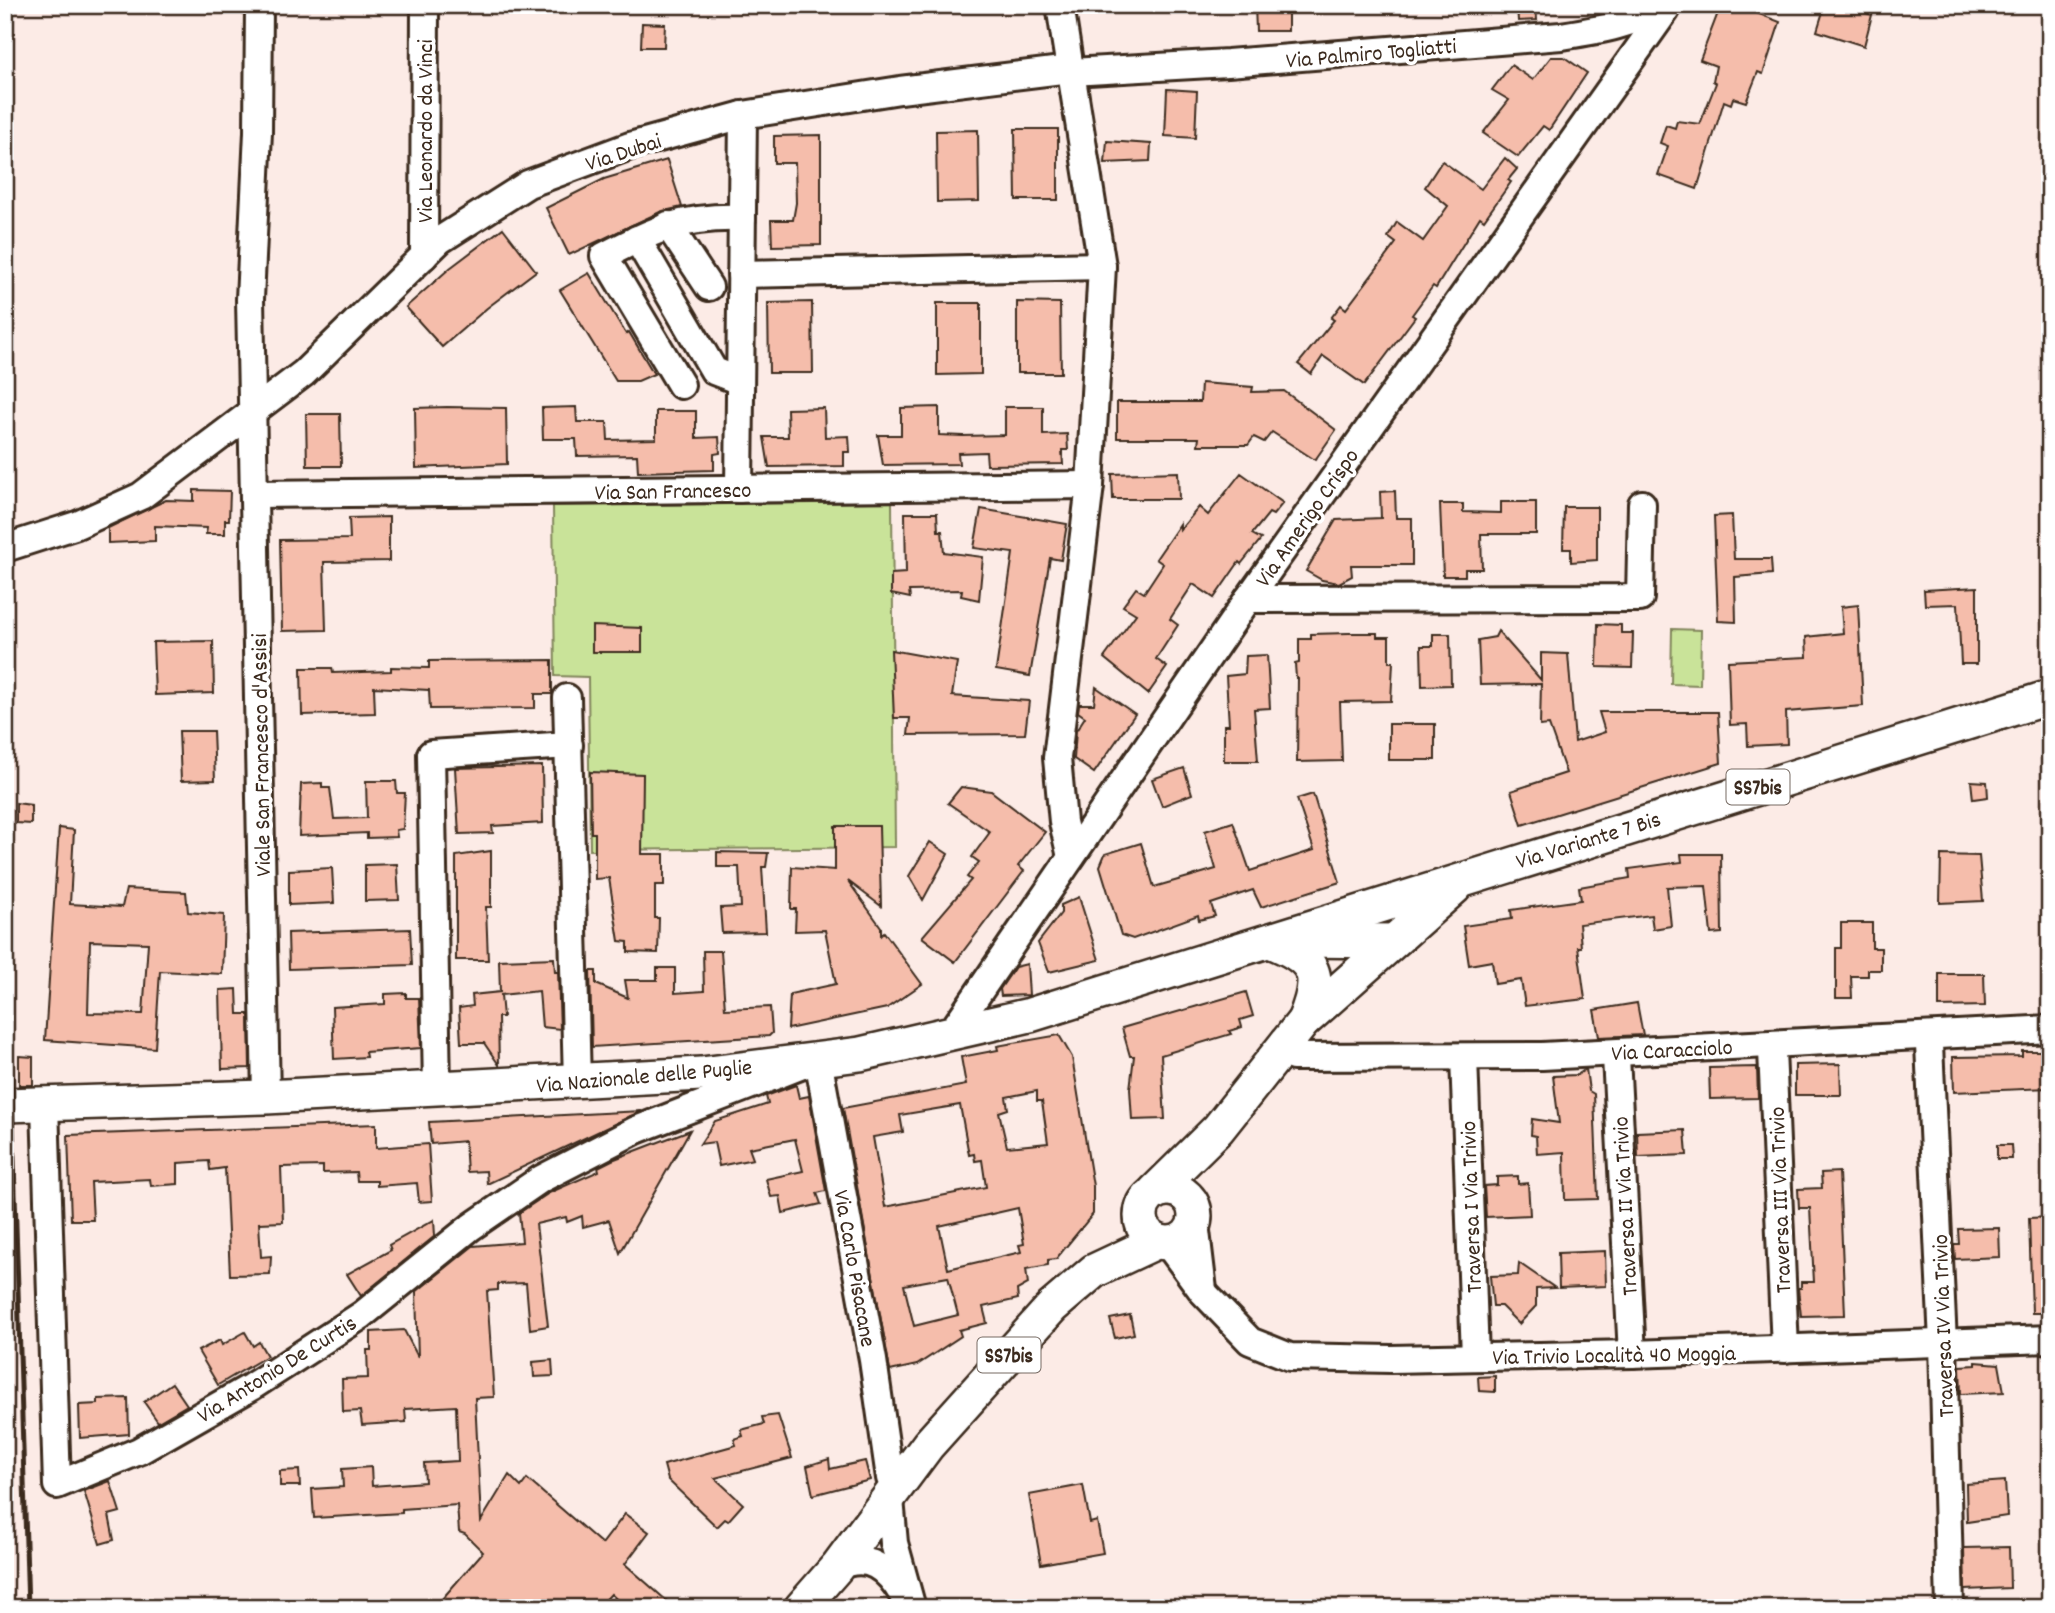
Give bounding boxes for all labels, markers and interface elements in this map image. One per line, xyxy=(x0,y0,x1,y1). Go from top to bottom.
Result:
street label: Via Palmiro Togliatti xyxy=(1285,32,1458,79)
street label: Via Leonardo da Vinci xyxy=(411,39,444,223)
street label: Via Dubai xyxy=(582,127,666,182)
street label: Via Amerigo Crispo xyxy=(1249,443,1369,595)
street label: Via San Francesco xyxy=(594,476,752,511)
street label: Viale San Francesco d'Assisi xyxy=(245,633,282,877)
road number: SS7bis xyxy=(1726,770,1790,804)
street label: Via Variante 7 Bis xyxy=(1512,805,1666,880)
street label: Via Caracciolo xyxy=(1611,1033,1734,1072)
street label: Via Nazionale delle Puglie xyxy=(535,1053,754,1104)
street label: Traversa III Via Trivio xyxy=(1763,1106,1802,1294)
street label: Traversa II Via Trivio xyxy=(1606,1115,1649,1296)
street label: Traversa I Via Trivio xyxy=(1454,1120,1493,1294)
street label: Via Carlo Pisacane xyxy=(823,1188,883,1350)
street label: Traversa IV Via Trivio xyxy=(1926,1234,1965,1418)
street label: Via Antonio De Curtis xyxy=(192,1308,364,1433)
road number: SS7bis xyxy=(978,1338,1040,1372)
street label: Via Trivio Località 40 Moggia xyxy=(1492,1339,1737,1376)

